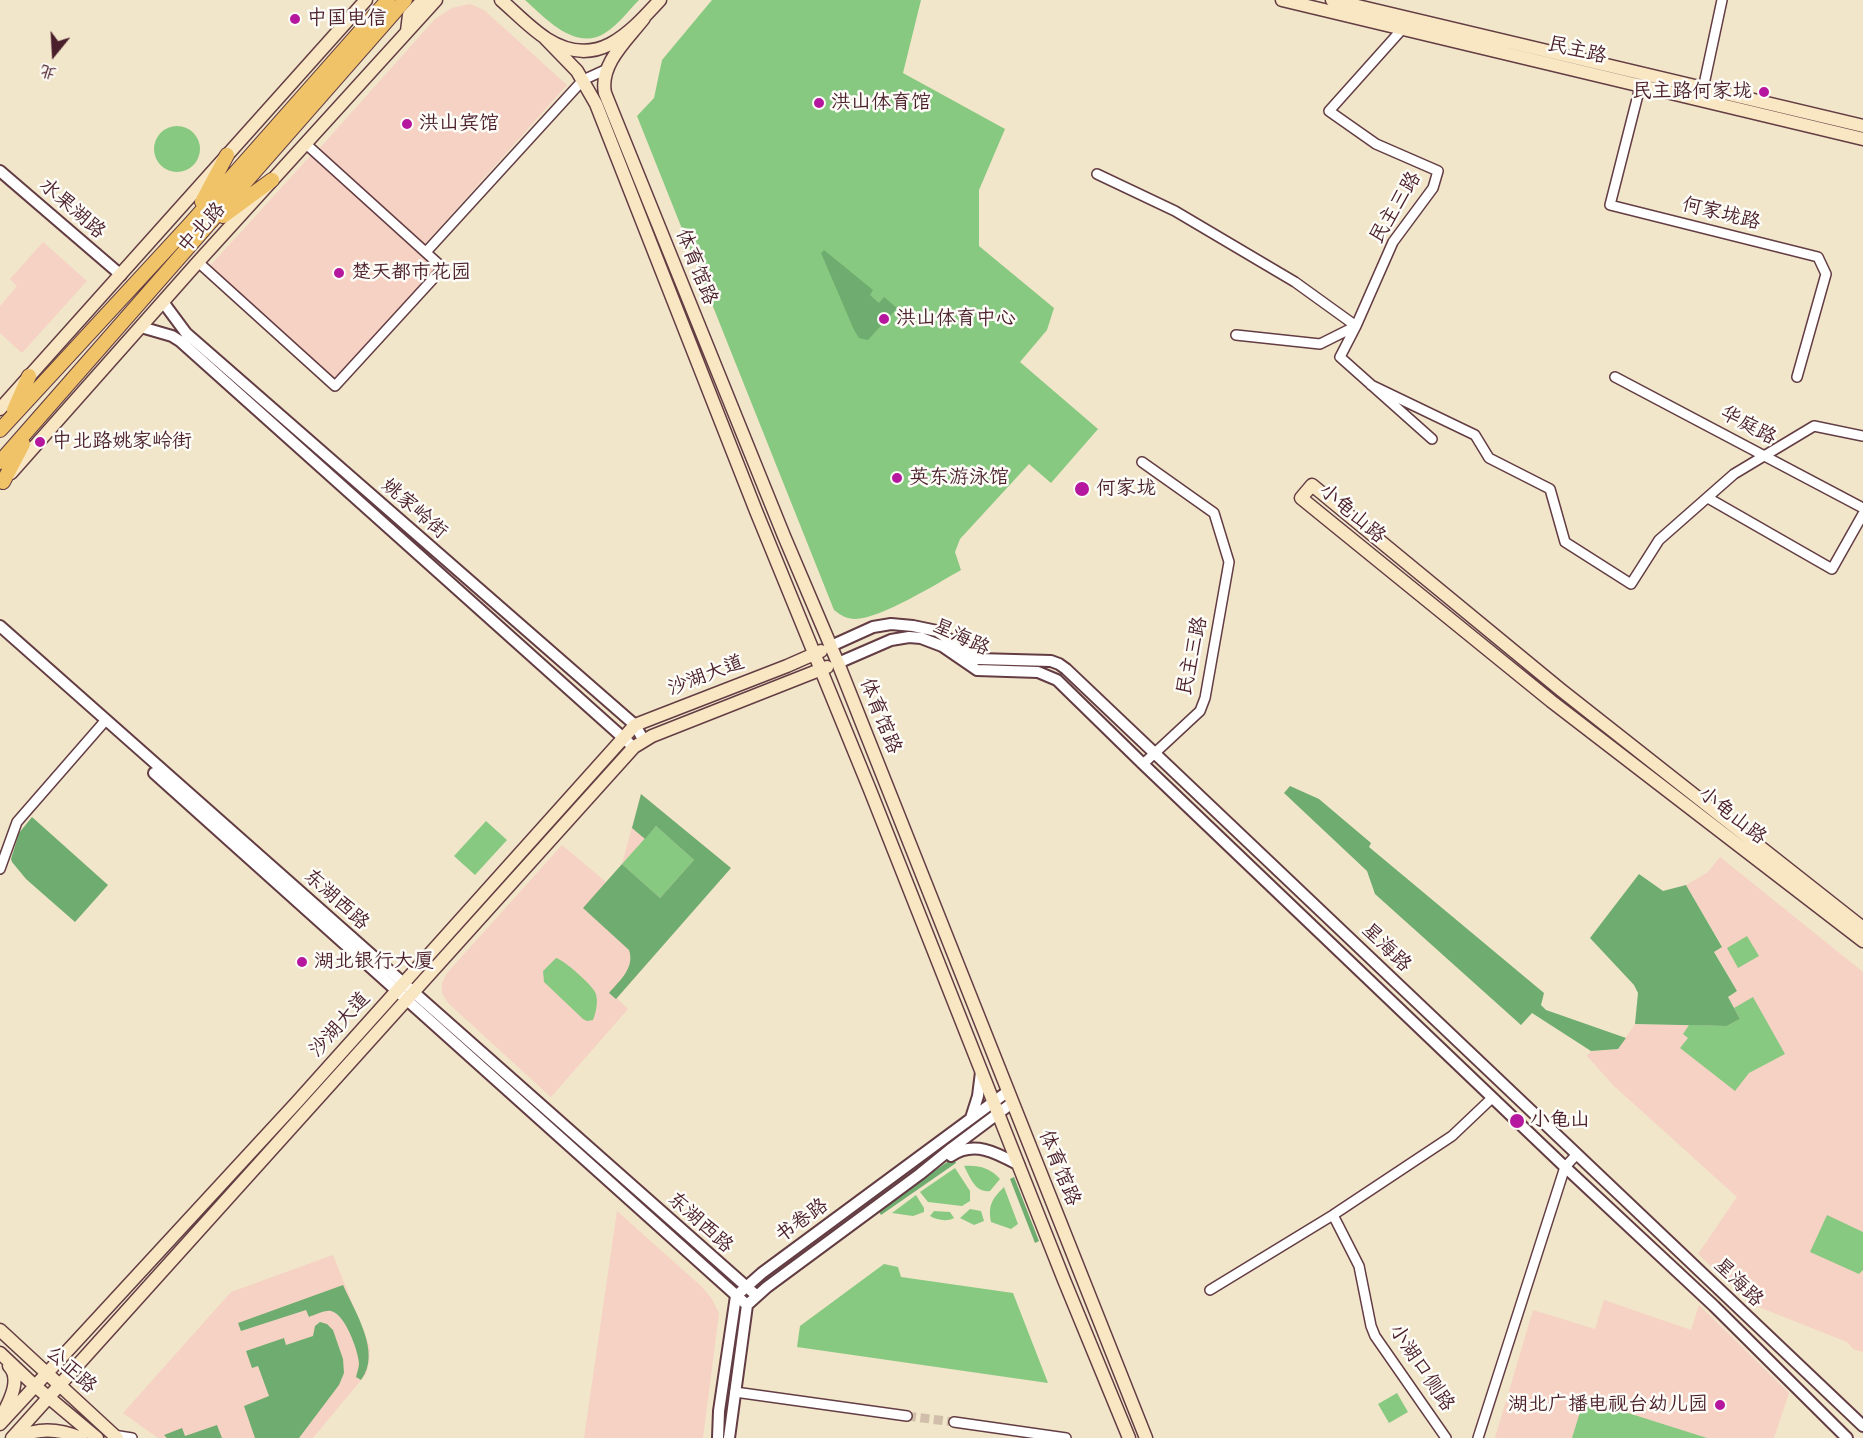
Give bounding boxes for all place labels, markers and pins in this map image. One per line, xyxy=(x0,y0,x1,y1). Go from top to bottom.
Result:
place label: 中国电信 xyxy=(307,7,387,31)
marker: 中国电信 xyxy=(288,12,302,26)
place label: 民主路何家垅 xyxy=(1632,80,1752,104)
marker: 民主路何家垅 xyxy=(1757,85,1771,99)
place label: 洪山体育馆 xyxy=(831,91,931,115)
marker: 洪山体育馆 xyxy=(812,96,826,110)
place label: 洪山宾馆 xyxy=(419,112,499,136)
marker: 洪山宾馆 xyxy=(400,117,414,131)
place label: 楚天都市花园 xyxy=(351,261,471,285)
marker: 楚天都市花园 xyxy=(332,266,346,280)
place label: 洪山体育中心 xyxy=(896,307,1016,331)
marker: 洪山体育中心 xyxy=(877,312,891,326)
place label: 中北路姚家岭街 xyxy=(52,430,192,454)
marker: 中北路姚家岭街 xyxy=(33,435,47,449)
place label: 英东游泳馆 xyxy=(909,466,1009,490)
marker: 英东游泳馆 xyxy=(890,471,904,485)
place label: 何家垅 xyxy=(1096,477,1156,501)
marker: 何家垅 xyxy=(1073,480,1091,498)
place label: 湖北银行大厦 xyxy=(314,950,434,974)
marker: 湖北银行大厦 xyxy=(295,955,309,969)
place label: 小龟山 xyxy=(1530,1109,1590,1133)
marker: 小龟山 xyxy=(1508,1112,1526,1130)
place label: 湖北广播电视台幼儿园 xyxy=(1508,1393,1708,1417)
marker: 湖北广播电视台幼儿园 xyxy=(1713,1398,1727,1412)

